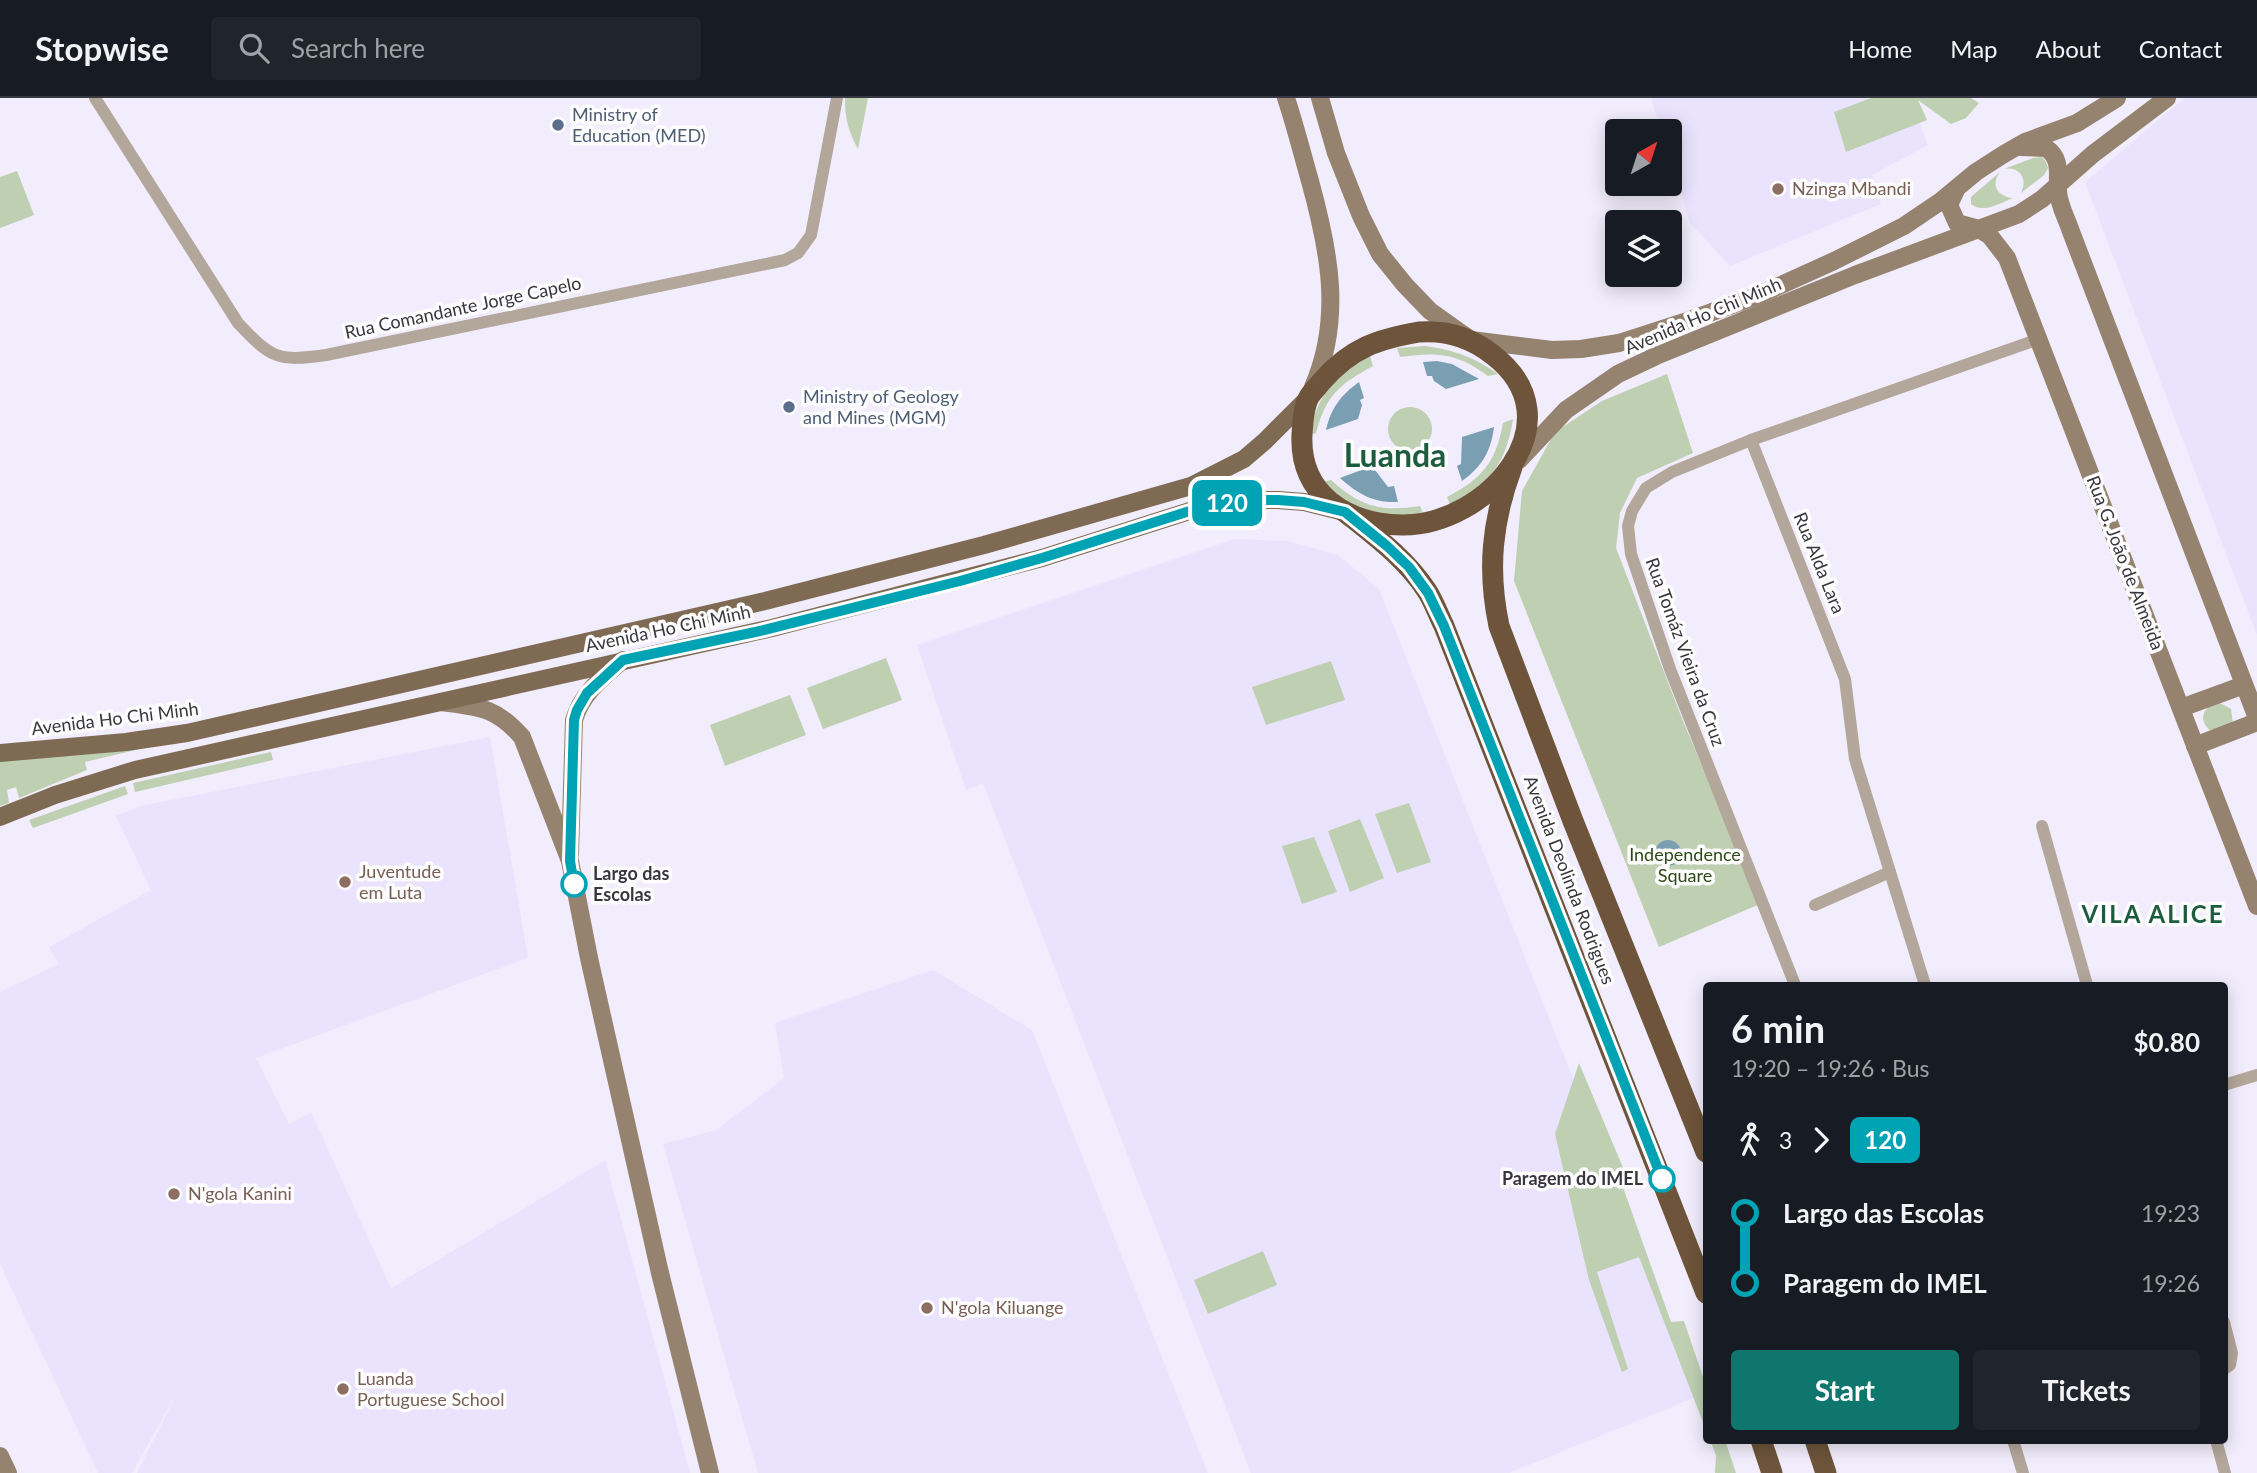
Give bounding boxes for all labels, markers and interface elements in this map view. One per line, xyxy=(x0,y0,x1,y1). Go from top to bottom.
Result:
search box xyxy=(211,17,701,80)
text: Stopwise xyxy=(35,28,169,68)
icon: search xyxy=(235,29,273,67)
text: Search here xyxy=(291,32,425,64)
text: Home xyxy=(1848,34,1912,63)
text: Map xyxy=(1950,34,1998,63)
text: About xyxy=(2036,34,2101,63)
text: Contact xyxy=(2139,34,2222,63)
place label: Ministry of Education (MED) xyxy=(572,103,706,146)
marker: Ministry of Education (MED) xyxy=(550,117,566,133)
north arrow xyxy=(1605,119,1682,196)
map controls xyxy=(1605,119,1682,287)
place label: Nzinga Mbandi xyxy=(1792,177,1911,199)
marker: Nzinga Mbandi xyxy=(1770,181,1786,197)
button: layers xyxy=(1605,210,1682,287)
street label: Rua Comandante Jorge Capelo xyxy=(342,271,583,343)
street label: Avenida Ho Chi Minh xyxy=(1621,272,1784,358)
place label: Ministry of Geology and Mines (MGM) xyxy=(803,385,960,428)
marker: Ministry of Geology and Mines (MGM) xyxy=(781,399,797,415)
district label: Luanda xyxy=(1344,435,1446,474)
street label: Rua G. João de Almeida xyxy=(2083,472,2169,653)
line badge: 120 xyxy=(1187,480,1267,526)
text: 120 xyxy=(1206,488,1248,517)
street label: Rua Alda Lara xyxy=(1790,509,1850,617)
street label: Rua Tomáz Vieira da Cruz xyxy=(1642,554,1730,749)
street label: Avenida Ho Chi Minh xyxy=(583,600,752,656)
street label: Avenida Ho Chi Minh xyxy=(30,697,200,739)
street label: Avenida Deolinda Rodrigues xyxy=(1520,772,1620,987)
park label: Independence Square xyxy=(1629,843,1741,886)
place label: Juventude em Luta xyxy=(359,860,441,903)
place label: Largo das Escolas xyxy=(593,862,670,905)
marker: Largo das Escolas xyxy=(561,871,587,897)
marker: Juventude em Luta xyxy=(337,874,353,890)
district label: VILA ALICE xyxy=(2080,899,2225,928)
text: 6 min xyxy=(1731,1005,1825,1051)
text: $0.80 xyxy=(2134,1026,2200,1058)
text: 19:20 – 19:26 · Bus xyxy=(1731,1054,1930,1082)
icon: walk xyxy=(1731,1121,1769,1159)
icon: forward xyxy=(1802,1121,1840,1159)
text: 120 xyxy=(1864,1125,1906,1154)
text: 3 xyxy=(1779,1126,1792,1154)
marker: Paragem do IMEL xyxy=(1649,1166,1675,1192)
place label: Paragem do IMEL xyxy=(1502,1167,1644,1189)
place label: N'gola Kanini xyxy=(188,1182,292,1204)
marker: N'gola Kanini xyxy=(166,1186,182,1202)
text: Largo das Escolas xyxy=(1783,1197,1984,1229)
text: 19:23 xyxy=(2141,1199,2200,1227)
text: Paragem do IMEL xyxy=(1783,1267,1987,1299)
text: 19:26 xyxy=(2141,1269,2200,1297)
place label: N'gola Kiluange xyxy=(941,1296,1064,1318)
marker: N'gola Kiluange xyxy=(919,1300,935,1316)
button: Start xyxy=(1731,1350,1959,1430)
button: Tickets xyxy=(1973,1350,2200,1430)
place label: Luanda Portuguese School xyxy=(357,1367,504,1410)
marker: Luanda Portuguese School xyxy=(335,1381,351,1397)

